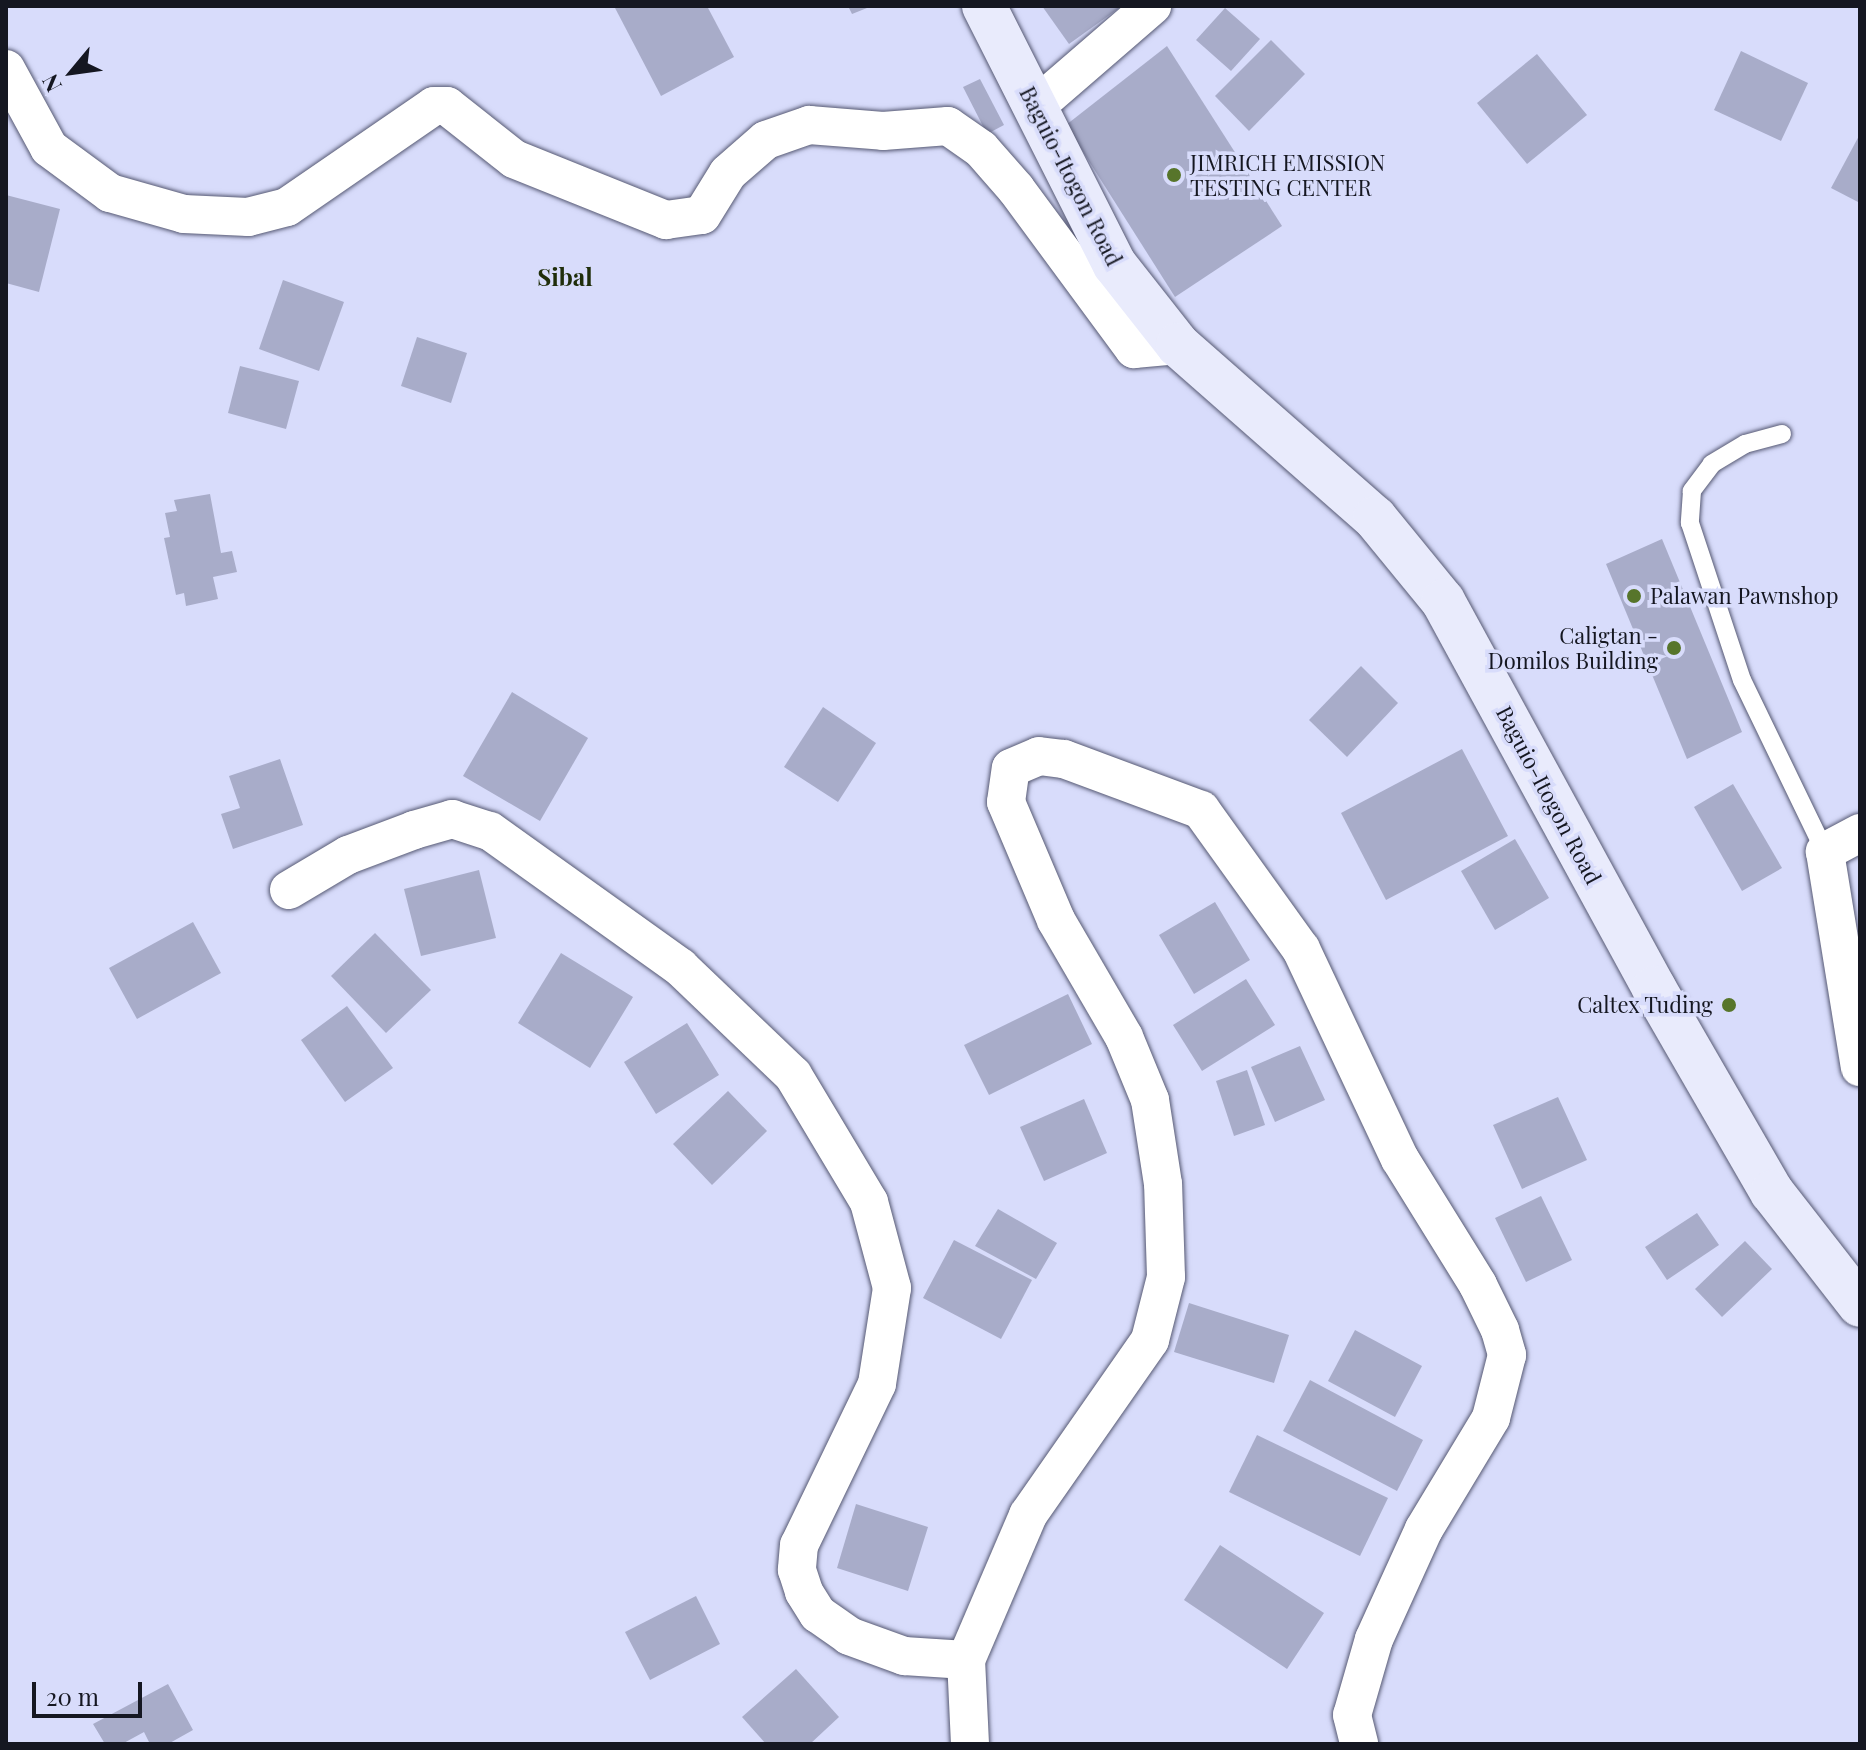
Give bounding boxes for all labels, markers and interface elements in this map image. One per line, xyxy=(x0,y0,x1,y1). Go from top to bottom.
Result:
north arrow xyxy=(32,32,112,112)
text: N xyxy=(34,69,68,98)
street label: Baguio-Itogon Road xyxy=(1014,82,1128,270)
place label: JIMRICH EMISSION TESTING CENTER xyxy=(1190,149,1385,200)
marker: JIMRICH EMISSION TESTING CENTER xyxy=(1165,166,1183,184)
district label: Sibal xyxy=(537,263,593,291)
place label: Palawan Pawnshop xyxy=(1650,583,1838,609)
marker: Palawan Pawnshop xyxy=(1625,587,1643,605)
place label: Caligtan - Domilos Building xyxy=(1488,622,1658,674)
marker: Caligtan - Domilos Building xyxy=(1665,639,1683,657)
street label: Baguio-Itogon Road xyxy=(1491,701,1607,889)
place label: Caltex Tuding xyxy=(1576,992,1713,1018)
marker: Caltex Tuding xyxy=(1720,996,1738,1014)
scale bar xyxy=(36,1666,146,1716)
text: 20 m xyxy=(46,1680,99,1712)

